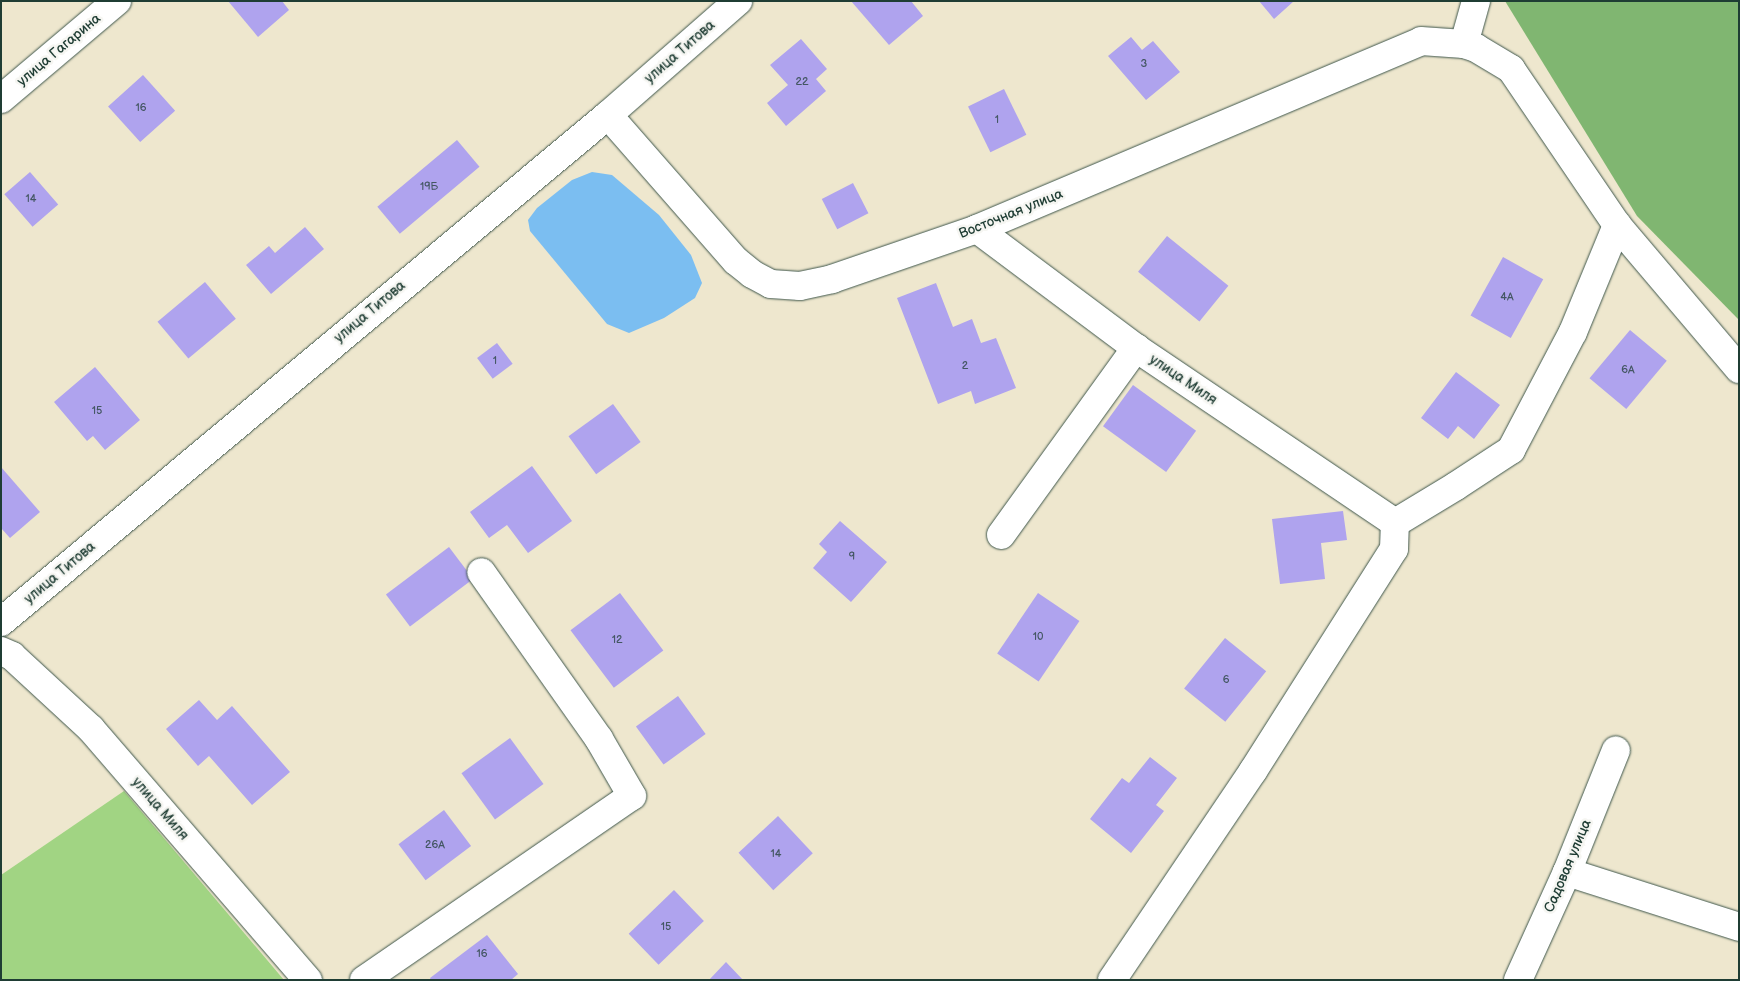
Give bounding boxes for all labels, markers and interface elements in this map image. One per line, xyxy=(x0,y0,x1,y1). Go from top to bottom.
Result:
street label: улица Гагарина xyxy=(14,10,104,90)
street label: улица Титова xyxy=(641,17,719,87)
house number: 3 xyxy=(1141,57,1147,71)
house number: 22 xyxy=(796,75,808,89)
house number: 16 xyxy=(136,101,146,115)
house number: 1 xyxy=(995,113,999,127)
house number: 19Б xyxy=(420,180,438,194)
street label: Восточная улица xyxy=(957,186,1065,242)
house number: 14 xyxy=(26,192,36,206)
street label: улица Титова xyxy=(331,277,409,347)
house number: 4А xyxy=(1500,290,1514,304)
street label: улица Миля xyxy=(1146,351,1220,409)
house number: 1 xyxy=(493,354,497,368)
house number: 2 xyxy=(962,359,968,373)
house number: 6А xyxy=(1621,363,1635,377)
house number: 15 xyxy=(92,404,102,418)
street label: улица Титова xyxy=(21,538,99,608)
house number: 9 xyxy=(849,550,855,564)
house number: 10 xyxy=(1033,630,1043,644)
house number: 12 xyxy=(612,633,622,647)
house number: 6 xyxy=(1223,673,1229,687)
street label: улица Миля xyxy=(128,774,192,844)
street label: Садовая улица xyxy=(1541,817,1595,915)
house number: 26А xyxy=(425,838,445,852)
house number: 14 xyxy=(771,847,781,861)
house number: 15 xyxy=(661,920,671,934)
house number: 16 xyxy=(477,947,487,961)

